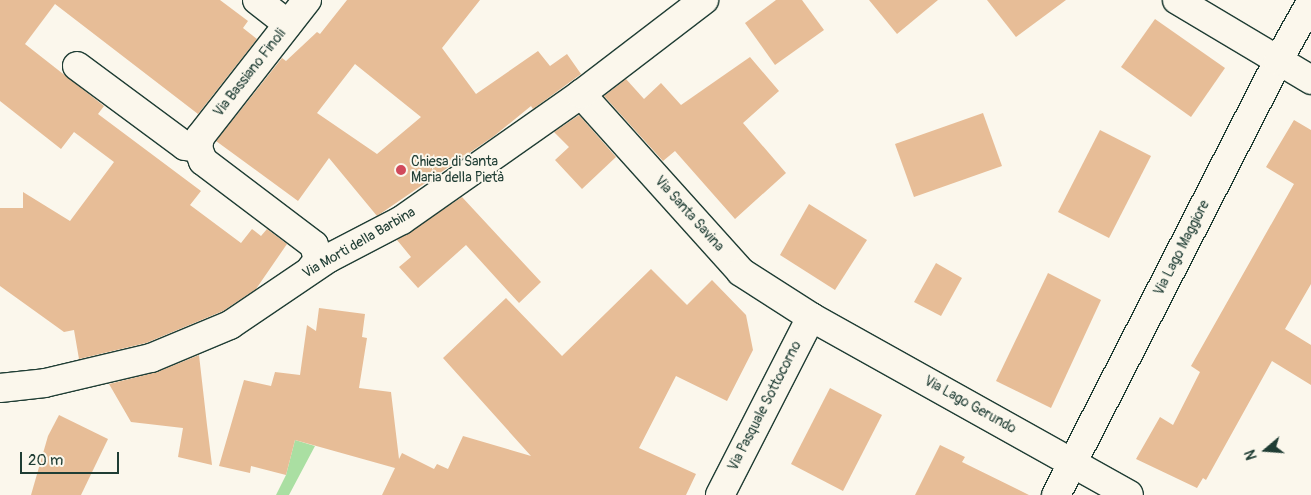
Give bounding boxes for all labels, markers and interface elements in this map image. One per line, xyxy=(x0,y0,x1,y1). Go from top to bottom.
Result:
street label: Via Bassiano Finoli xyxy=(210,26,290,120)
place label: Chiesa di Santa Maria della Pietà xyxy=(411,154,504,186)
marker: Chiesa di Santa Maria della Pietà xyxy=(395,164,407,176)
street label: Via Santa Savina xyxy=(651,173,727,255)
street label: Via Lago Maggiore xyxy=(1151,198,1213,298)
street label: Via Morti della Barbina xyxy=(300,204,418,282)
street label: Via Pasquale Sottocorno xyxy=(725,338,805,474)
street label: Via Lago Gerundo xyxy=(921,373,1019,437)
north arrow xyxy=(1241,425,1291,475)
scale bar xyxy=(22,442,121,474)
text: N xyxy=(1242,448,1261,462)
text: 20 m xyxy=(28,451,63,470)

